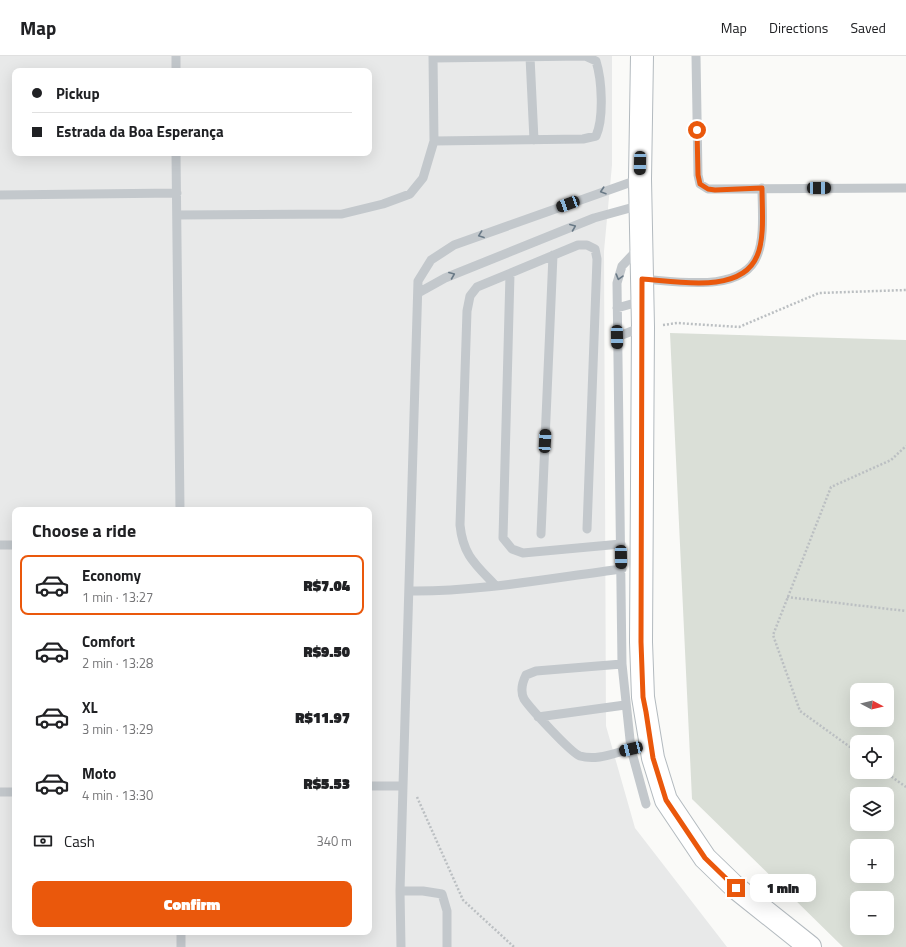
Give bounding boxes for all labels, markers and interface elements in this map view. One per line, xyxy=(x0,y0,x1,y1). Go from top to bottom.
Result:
text: Map xyxy=(20,13,56,42)
text: Map xyxy=(721,17,747,38)
text: Directions xyxy=(769,17,828,38)
text: Saved xyxy=(850,17,886,38)
text: Pickup xyxy=(56,82,100,105)
text: Estrada da Boa Esperança xyxy=(56,120,224,143)
route start xyxy=(688,121,706,139)
car xyxy=(634,151,646,175)
car xyxy=(807,182,831,194)
one-way arrow xyxy=(600,186,607,195)
car xyxy=(555,194,581,214)
one-way arrow xyxy=(570,223,577,231)
one-way arrow xyxy=(477,231,484,239)
one-way arrow xyxy=(449,271,456,279)
one-way arrow xyxy=(615,273,624,280)
car xyxy=(611,325,623,349)
car xyxy=(538,429,552,453)
text: Choose a ride xyxy=(32,517,136,544)
car xyxy=(615,545,627,569)
text: Economy xyxy=(82,564,141,587)
icon: car xyxy=(34,567,70,603)
text: R$7.04 xyxy=(304,574,350,597)
text: 1 min · 13:27 xyxy=(82,587,153,607)
text: Comfort xyxy=(82,630,135,653)
icon: car xyxy=(34,633,70,669)
text: R$9.50 xyxy=(304,640,350,663)
text: 2 min · 13:28 xyxy=(82,653,153,673)
north arrow xyxy=(850,683,894,727)
map controls xyxy=(850,683,894,935)
text: XL xyxy=(82,696,98,719)
icon: car xyxy=(34,699,70,735)
text: R$11.97 xyxy=(295,706,350,729)
text: 3 min · 13:29 xyxy=(82,719,153,739)
button: locate xyxy=(850,735,894,779)
car xyxy=(618,740,644,758)
text: Moto xyxy=(82,762,116,785)
icon: car xyxy=(34,765,70,801)
text: R$5.53 xyxy=(304,772,350,795)
text: 4 min · 13:30 xyxy=(82,785,153,805)
button: layers xyxy=(850,787,894,831)
icon: cash xyxy=(32,830,54,852)
text: Cash xyxy=(64,830,95,853)
text: 340 m xyxy=(316,831,352,851)
button: + xyxy=(850,839,894,883)
callout: 1 min xyxy=(750,874,816,902)
text: 1 min xyxy=(767,878,799,898)
route end xyxy=(727,879,745,897)
button: Confirm xyxy=(32,881,352,927)
button: − xyxy=(850,891,894,935)

